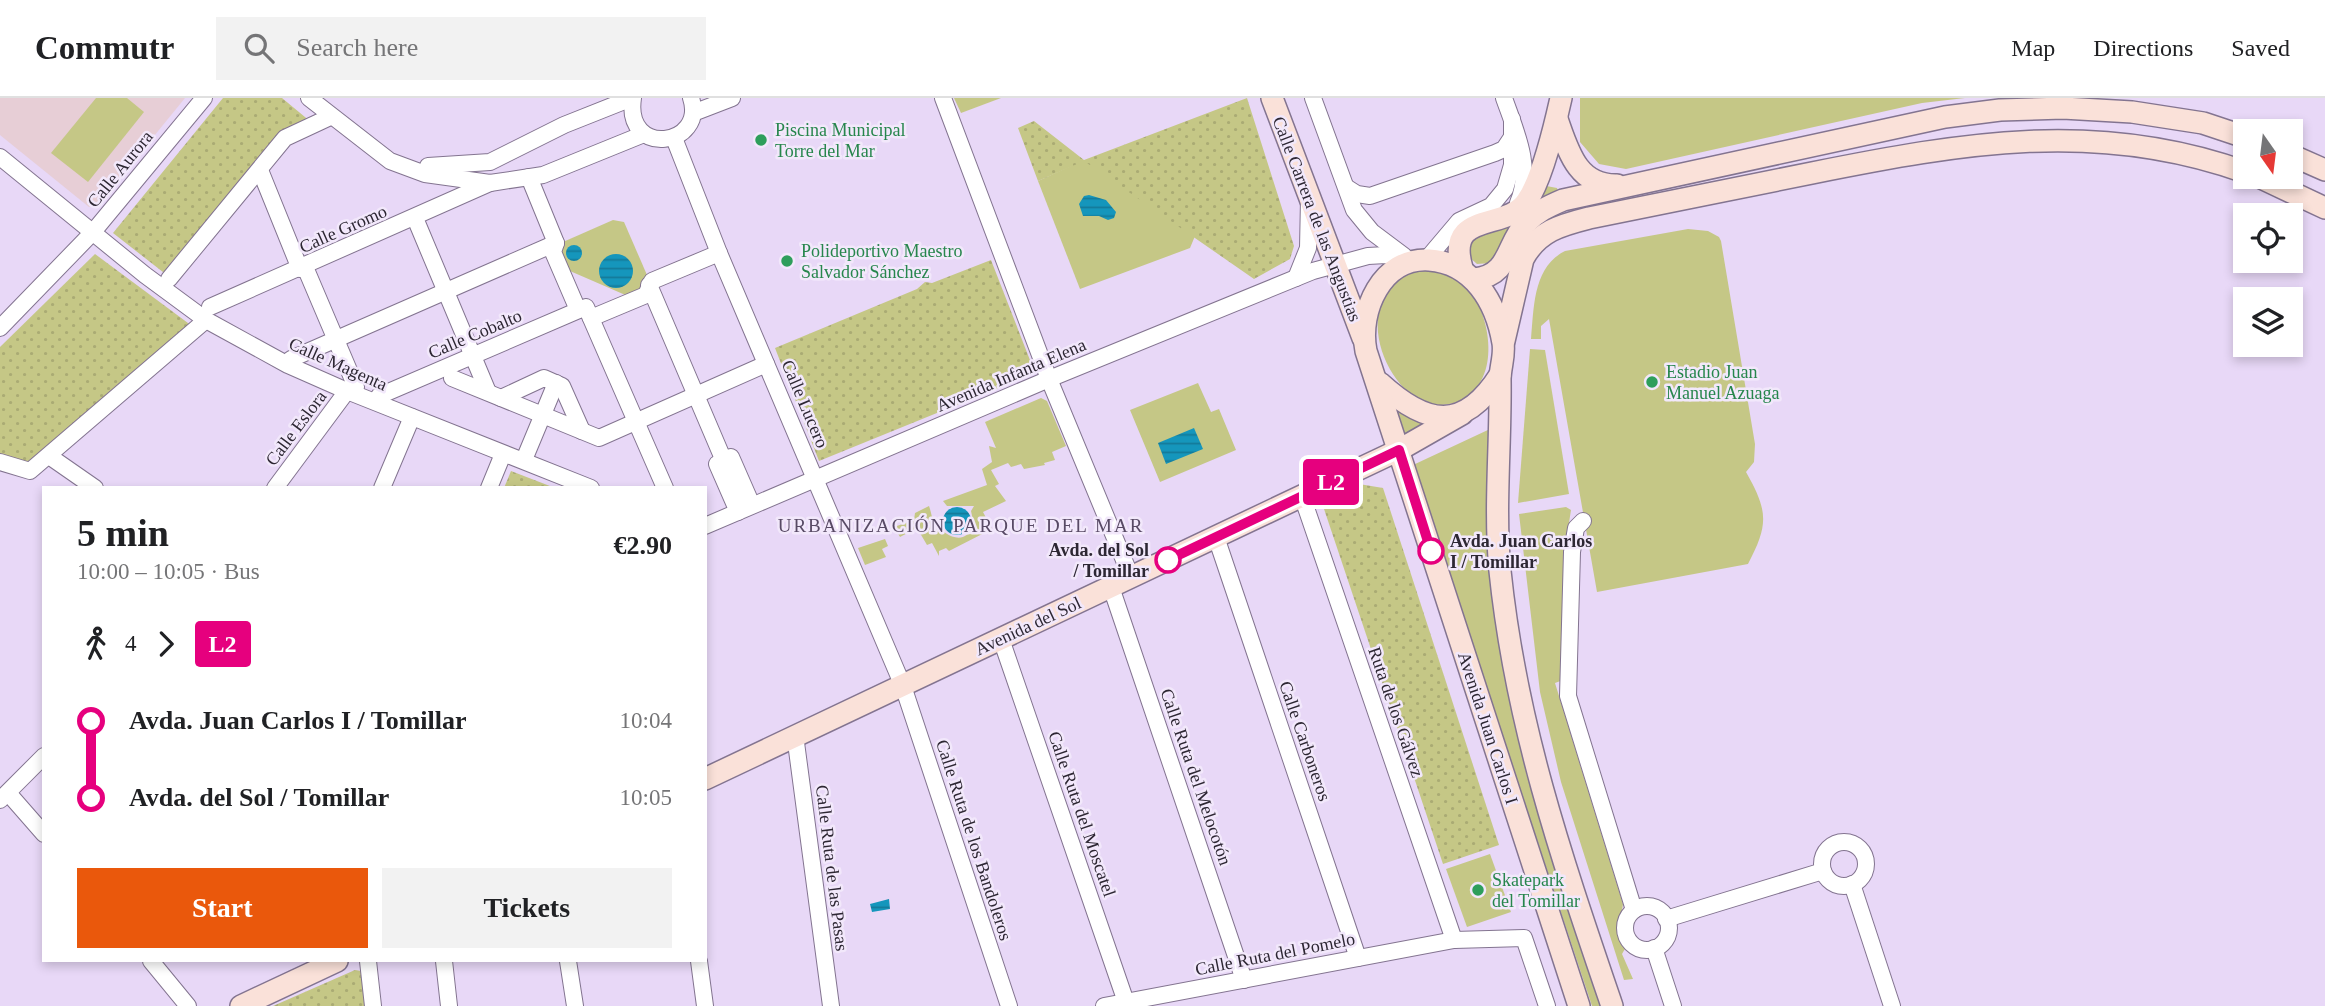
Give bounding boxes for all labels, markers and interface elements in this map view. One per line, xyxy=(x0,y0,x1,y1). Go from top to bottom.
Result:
search box xyxy=(216,17,706,80)
icon: search xyxy=(240,29,278,67)
text: Commutr xyxy=(35,30,174,66)
text: Search here xyxy=(296,33,418,62)
text: Map xyxy=(2011,35,2055,61)
text: Directions xyxy=(2093,35,2193,61)
text: Saved xyxy=(2231,35,2290,61)
street label: Calle Carrera de las Angustias xyxy=(1269,114,1365,324)
north arrow xyxy=(2233,119,2303,189)
map controls xyxy=(2233,119,2303,357)
place label: Piscina Municipal Torre del Mar xyxy=(775,120,905,161)
street label: Calle Aurora xyxy=(83,127,157,211)
marker: Piscina Municipal Torre del Mar xyxy=(753,132,769,148)
street label: Calle Gromo xyxy=(296,201,390,257)
button: locate xyxy=(2233,203,2303,273)
place label: Polideportivo Maestro Salvador Sánchez xyxy=(801,241,962,282)
marker: Polideportivo Maestro Salvador Sánchez xyxy=(779,253,795,269)
button: layers xyxy=(2233,287,2303,357)
street label: Calle Cobalto xyxy=(425,305,525,363)
street label: Calle Magenta xyxy=(286,333,390,395)
street label: Avenida Infanta Elena xyxy=(933,334,1089,416)
street label: Calle Lucero xyxy=(778,357,832,451)
place label: Estadio Juan Manuel Azuaga xyxy=(1666,362,1779,403)
marker: Estadio Juan Manuel Azuaga xyxy=(1644,374,1660,390)
street label: Calle Eslora xyxy=(261,387,331,469)
line badge: L2 xyxy=(1300,459,1362,505)
text: L2 xyxy=(1317,469,1345,495)
text: 5 min xyxy=(77,512,169,554)
district label: URBANIZACIÓN PARQUE DEL MAR xyxy=(778,515,1144,536)
text: €2.90 xyxy=(614,531,672,560)
place label: Avda. Juan Carlos I / Tomillar xyxy=(1450,531,1592,572)
marker: Avda. Juan Carlos I / Tomillar xyxy=(1418,538,1444,564)
place label: Avda. del Sol / Tomillar xyxy=(1049,540,1149,581)
marker: Avda. del Sol / Tomillar xyxy=(1155,547,1181,573)
text: 10:00 – 10:05 · Bus xyxy=(77,559,260,584)
street label: Avenida del Sol xyxy=(972,593,1084,659)
icon: walk xyxy=(77,625,115,663)
icon: forward xyxy=(147,625,185,663)
text: 4 xyxy=(125,631,137,656)
text: L2 xyxy=(209,631,237,657)
street label: Ruta de los Gálvez xyxy=(1364,644,1428,780)
street label: Avenida Juan Carlos I xyxy=(1454,649,1522,807)
street label: Calle Carboneros xyxy=(1275,678,1335,804)
street label: Calle Ruta del Melocotón xyxy=(1156,686,1236,868)
text: Avda. Juan Carlos I / Tomillar xyxy=(129,706,467,735)
text: 10:04 xyxy=(620,708,672,733)
street label: Calle Ruta del Moscatel xyxy=(1044,729,1120,899)
street label: Calle Ruta de los Bandoleros xyxy=(932,737,1016,943)
text: Avda. del Sol / Tomillar xyxy=(129,783,389,812)
street label: Calle Ruta de las Pasas xyxy=(812,784,852,952)
text: 10:05 xyxy=(620,785,672,810)
button: Start xyxy=(77,868,368,948)
button: Tickets xyxy=(382,868,672,948)
place label: Skatepark del Tomillar xyxy=(1492,870,1580,911)
marker: Skatepark del Tomillar xyxy=(1470,882,1486,898)
street label: Calle Ruta del Pomelo xyxy=(1193,929,1357,979)

